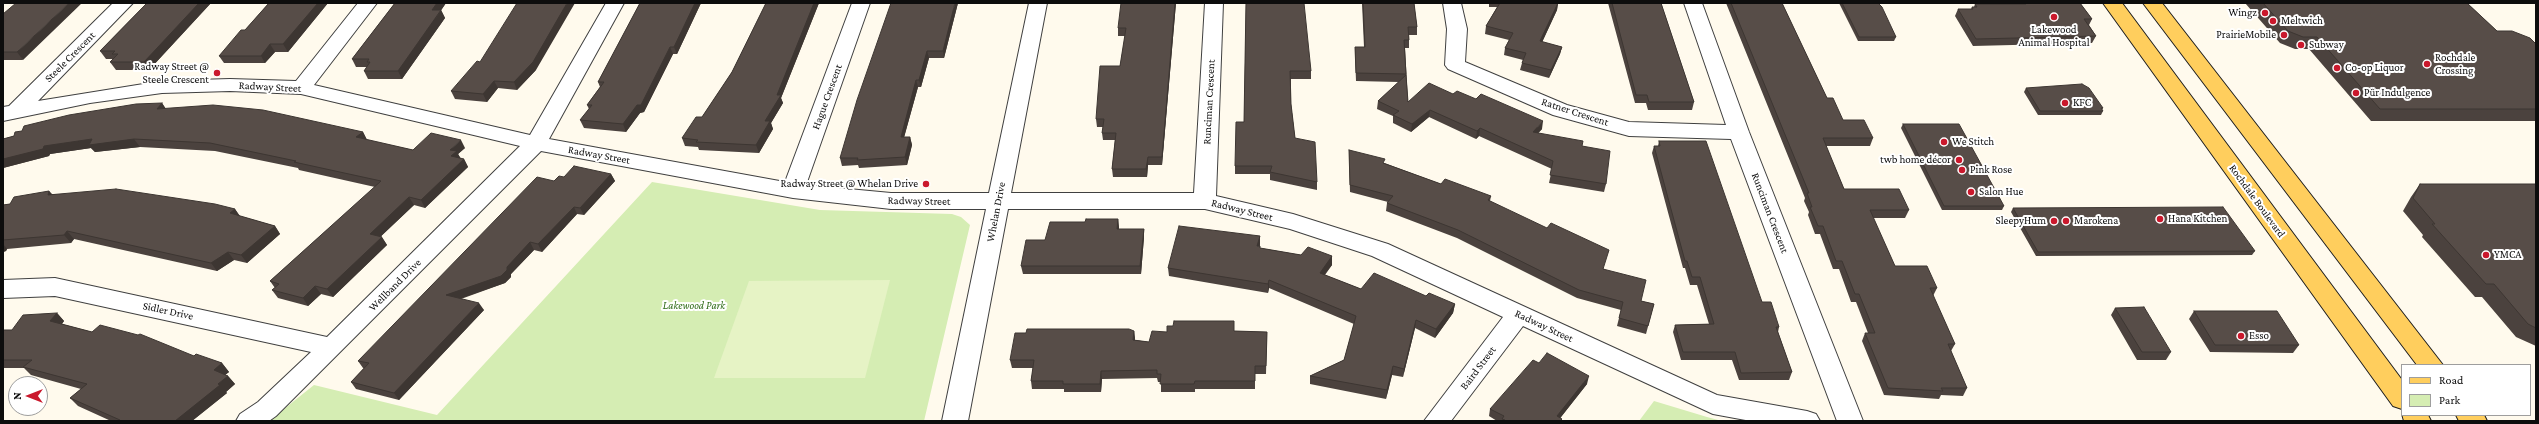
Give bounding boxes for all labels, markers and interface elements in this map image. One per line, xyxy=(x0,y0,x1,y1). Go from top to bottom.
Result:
place label: Wingz xyxy=(2228,6,2257,20)
marker: Wingz xyxy=(2260,8,2270,18)
marker: Lakewood Animal Hospital xyxy=(2049,12,2059,22)
place label: Meltwich xyxy=(2281,14,2323,28)
marker: Meltwich xyxy=(2268,16,2278,26)
place label: Lakewood Animal Hospital xyxy=(2018,23,2090,49)
place label: PrairieMobile xyxy=(2216,28,2276,42)
street label: Steele Crescent xyxy=(42,29,98,85)
marker: PrairieMobile xyxy=(2279,30,2289,40)
place label: Subway xyxy=(2309,38,2344,52)
marker: Subway xyxy=(2296,40,2306,50)
place label: Rochdale Crossing xyxy=(2435,51,2475,77)
street label: Runciman Crescent xyxy=(1200,59,1218,145)
marker: Rochdale Crossing xyxy=(2422,59,2432,69)
place label: Radway Street @ Steele Crescent xyxy=(134,60,209,86)
place label: Co-op Liquor xyxy=(2345,61,2404,75)
street label: Hague Crescent xyxy=(809,63,845,131)
marker: Co-op Liquor xyxy=(2332,63,2342,73)
marker: Radway Street @ Steele Crescent xyxy=(212,68,222,78)
street label: Radway Street xyxy=(238,79,302,95)
place label: Pür Indulgence xyxy=(2364,86,2430,100)
marker: Pür Indulgence xyxy=(2351,88,2361,98)
street label: Ratner Crescent xyxy=(1540,95,1610,129)
place label: KFC xyxy=(2073,96,2091,110)
marker: KFC xyxy=(2060,98,2070,108)
place label: We Stitch xyxy=(1952,135,1994,149)
marker: We Stitch xyxy=(1939,137,1949,147)
street label: Radway Street xyxy=(567,143,631,167)
place label: twb home décor xyxy=(1880,153,1951,167)
marker: twb home décor xyxy=(1954,155,1964,165)
street label: Rochdale Boulevard xyxy=(2226,162,2288,240)
place label: Pink Rose xyxy=(1970,163,2012,177)
marker: Pink Rose xyxy=(1957,165,1967,175)
street label: Runciman Crescent xyxy=(1749,171,1791,255)
place label: Radway Street @ Whelan Drive xyxy=(781,177,918,191)
marker: Radway Street @ Whelan Drive xyxy=(921,179,931,189)
street label: Whelan Drive xyxy=(984,181,1008,243)
place label: Salon Hue xyxy=(1979,185,2023,199)
marker: Salon Hue xyxy=(1966,187,1976,197)
street label: Radway Street xyxy=(887,194,951,208)
street label: Radway Street xyxy=(1210,196,1274,224)
place label: Hana Kitchen xyxy=(2168,212,2227,226)
place label: SleepyHum xyxy=(1996,214,2046,228)
place label: Marokena xyxy=(2074,214,2118,228)
marker: Hana Kitchen xyxy=(2155,214,2165,224)
marker: SleepyHum xyxy=(2049,216,2059,226)
marker: Marokena xyxy=(2061,216,2071,226)
place label: YMCA xyxy=(2494,248,2522,262)
marker: YMCA xyxy=(2481,250,2491,260)
street label: Wellband Drive xyxy=(366,256,424,314)
street label: Sidler Drive xyxy=(141,299,195,323)
park label: Lakewood Park xyxy=(663,299,725,313)
street label: Radway Street xyxy=(1513,307,1575,345)
place label: Esso xyxy=(2249,329,2269,343)
marker: Esso xyxy=(2236,331,2246,341)
street label: Baird Street xyxy=(1457,344,1499,392)
legend xyxy=(2401,364,2531,416)
text: Road xyxy=(2439,373,2463,387)
north arrow xyxy=(8,376,48,416)
text: N xyxy=(11,392,23,400)
text: Park xyxy=(2439,393,2460,407)

